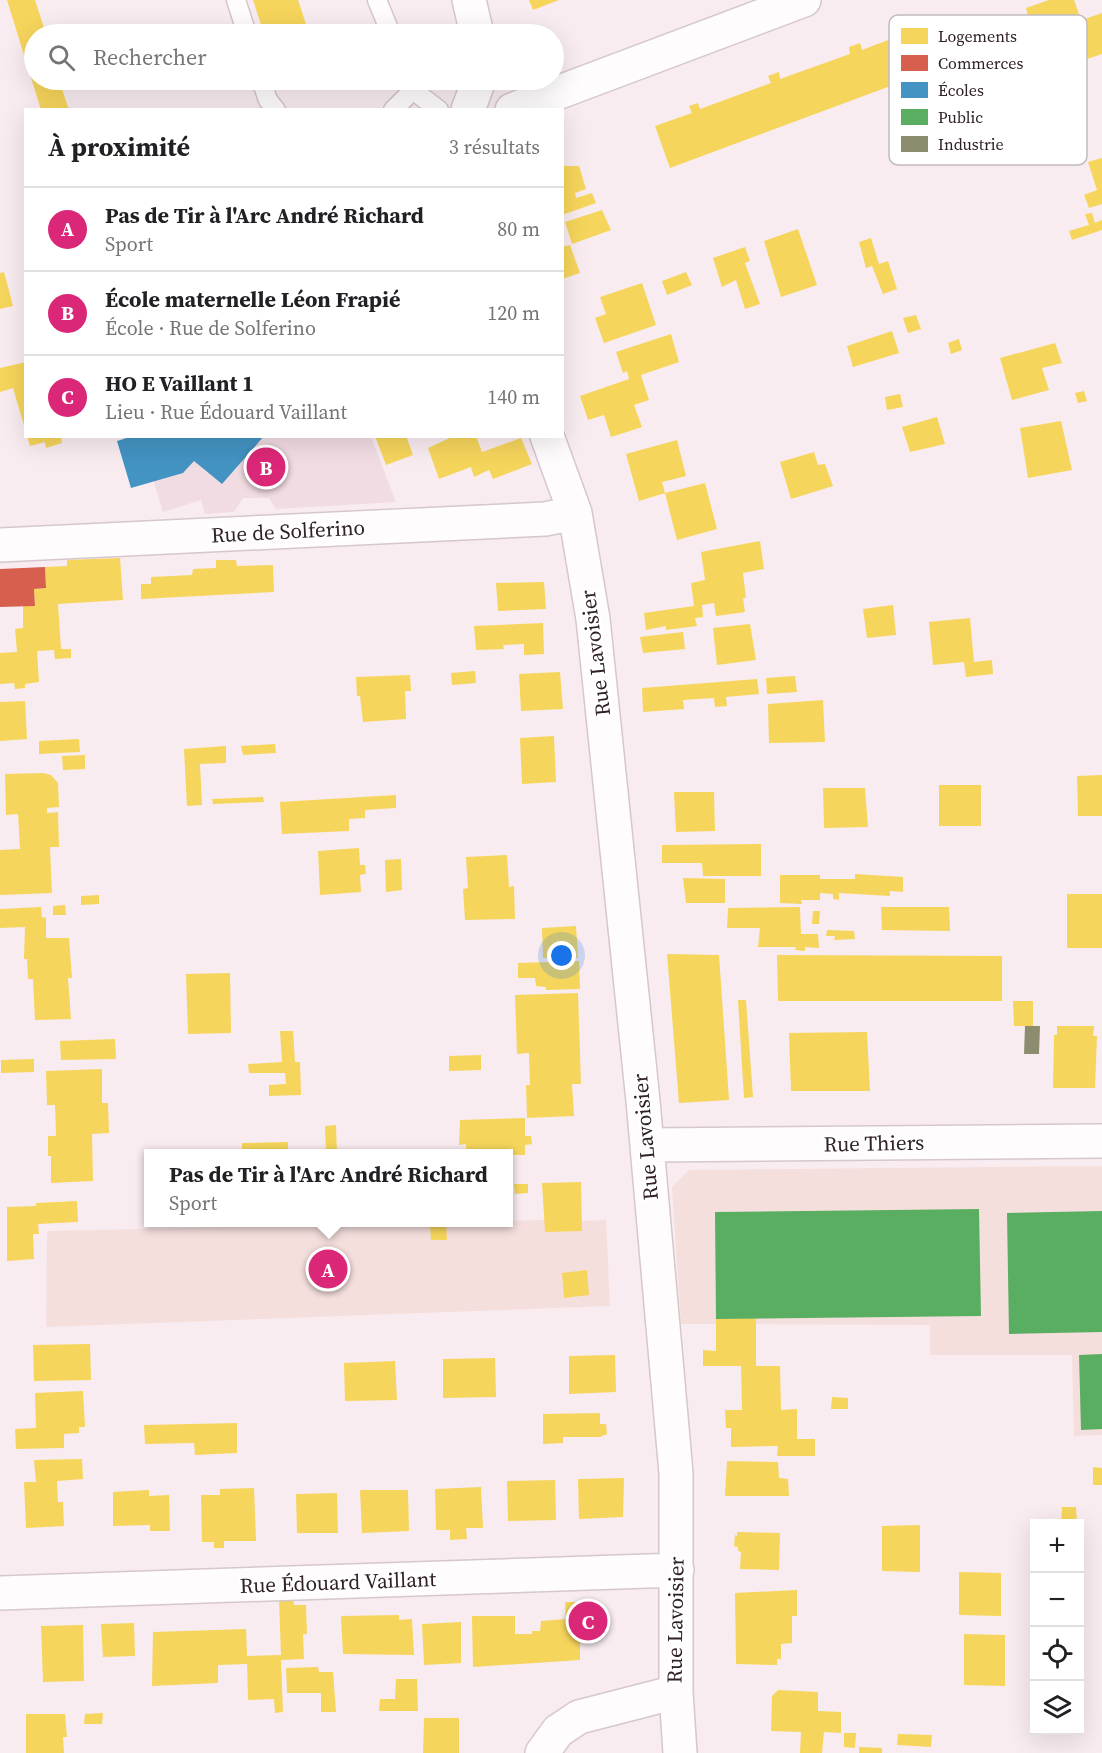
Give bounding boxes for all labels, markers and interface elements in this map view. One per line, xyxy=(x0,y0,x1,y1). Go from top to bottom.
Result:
legend xyxy=(889,15,1087,165)
search box xyxy=(24,24,564,90)
text: Logements xyxy=(938,25,1017,47)
icon: search xyxy=(45,41,78,74)
text: Rechercher xyxy=(93,42,207,72)
text: Commerces xyxy=(938,52,1023,74)
text: Écoles xyxy=(938,79,984,101)
text: Public xyxy=(938,106,983,128)
text: À proximité xyxy=(48,129,190,165)
text: 3 résultats xyxy=(449,133,540,161)
text: Industrie xyxy=(938,133,1004,155)
text: Pas de Tir à l'Arc André Richard xyxy=(105,200,424,230)
text: A xyxy=(61,215,74,243)
text: 80 m xyxy=(497,215,540,243)
text: Sport xyxy=(105,230,153,258)
text: École maternelle Léon Frapié xyxy=(105,284,400,314)
text: B xyxy=(61,299,74,327)
text: 120 m xyxy=(487,299,540,327)
text: École · Rue de Solferino xyxy=(105,314,316,342)
text: HO E Vaillant 1 xyxy=(105,368,254,398)
text: C xyxy=(61,383,74,411)
text: 140 m xyxy=(487,383,540,411)
text: Lieu · Rue Édouard Vaillant xyxy=(105,398,347,426)
pin: B xyxy=(246,444,286,490)
street label: Rue de Solferino xyxy=(210,512,366,550)
street label: Rue Lavoisier xyxy=(573,588,617,718)
your location xyxy=(547,941,576,970)
street label: Rue Lavoisier xyxy=(625,1072,665,1201)
street label: Rue Thiers xyxy=(823,1128,925,1158)
popup xyxy=(144,1149,513,1227)
text: Pas de Tir à l'Arc André Richard xyxy=(169,1159,488,1189)
text: Sport xyxy=(169,1189,217,1217)
pin: A xyxy=(308,1246,348,1292)
map controls xyxy=(1030,1519,1084,1735)
button: + xyxy=(1030,1519,1084,1573)
street label: Rue Lavoisier xyxy=(659,1556,691,1684)
street label: Rue Édouard Vaillant xyxy=(239,1564,437,1600)
button: − xyxy=(1030,1573,1084,1627)
pin: C xyxy=(568,1598,608,1644)
button: locate xyxy=(1030,1627,1084,1681)
button: layers xyxy=(1030,1681,1084,1735)

